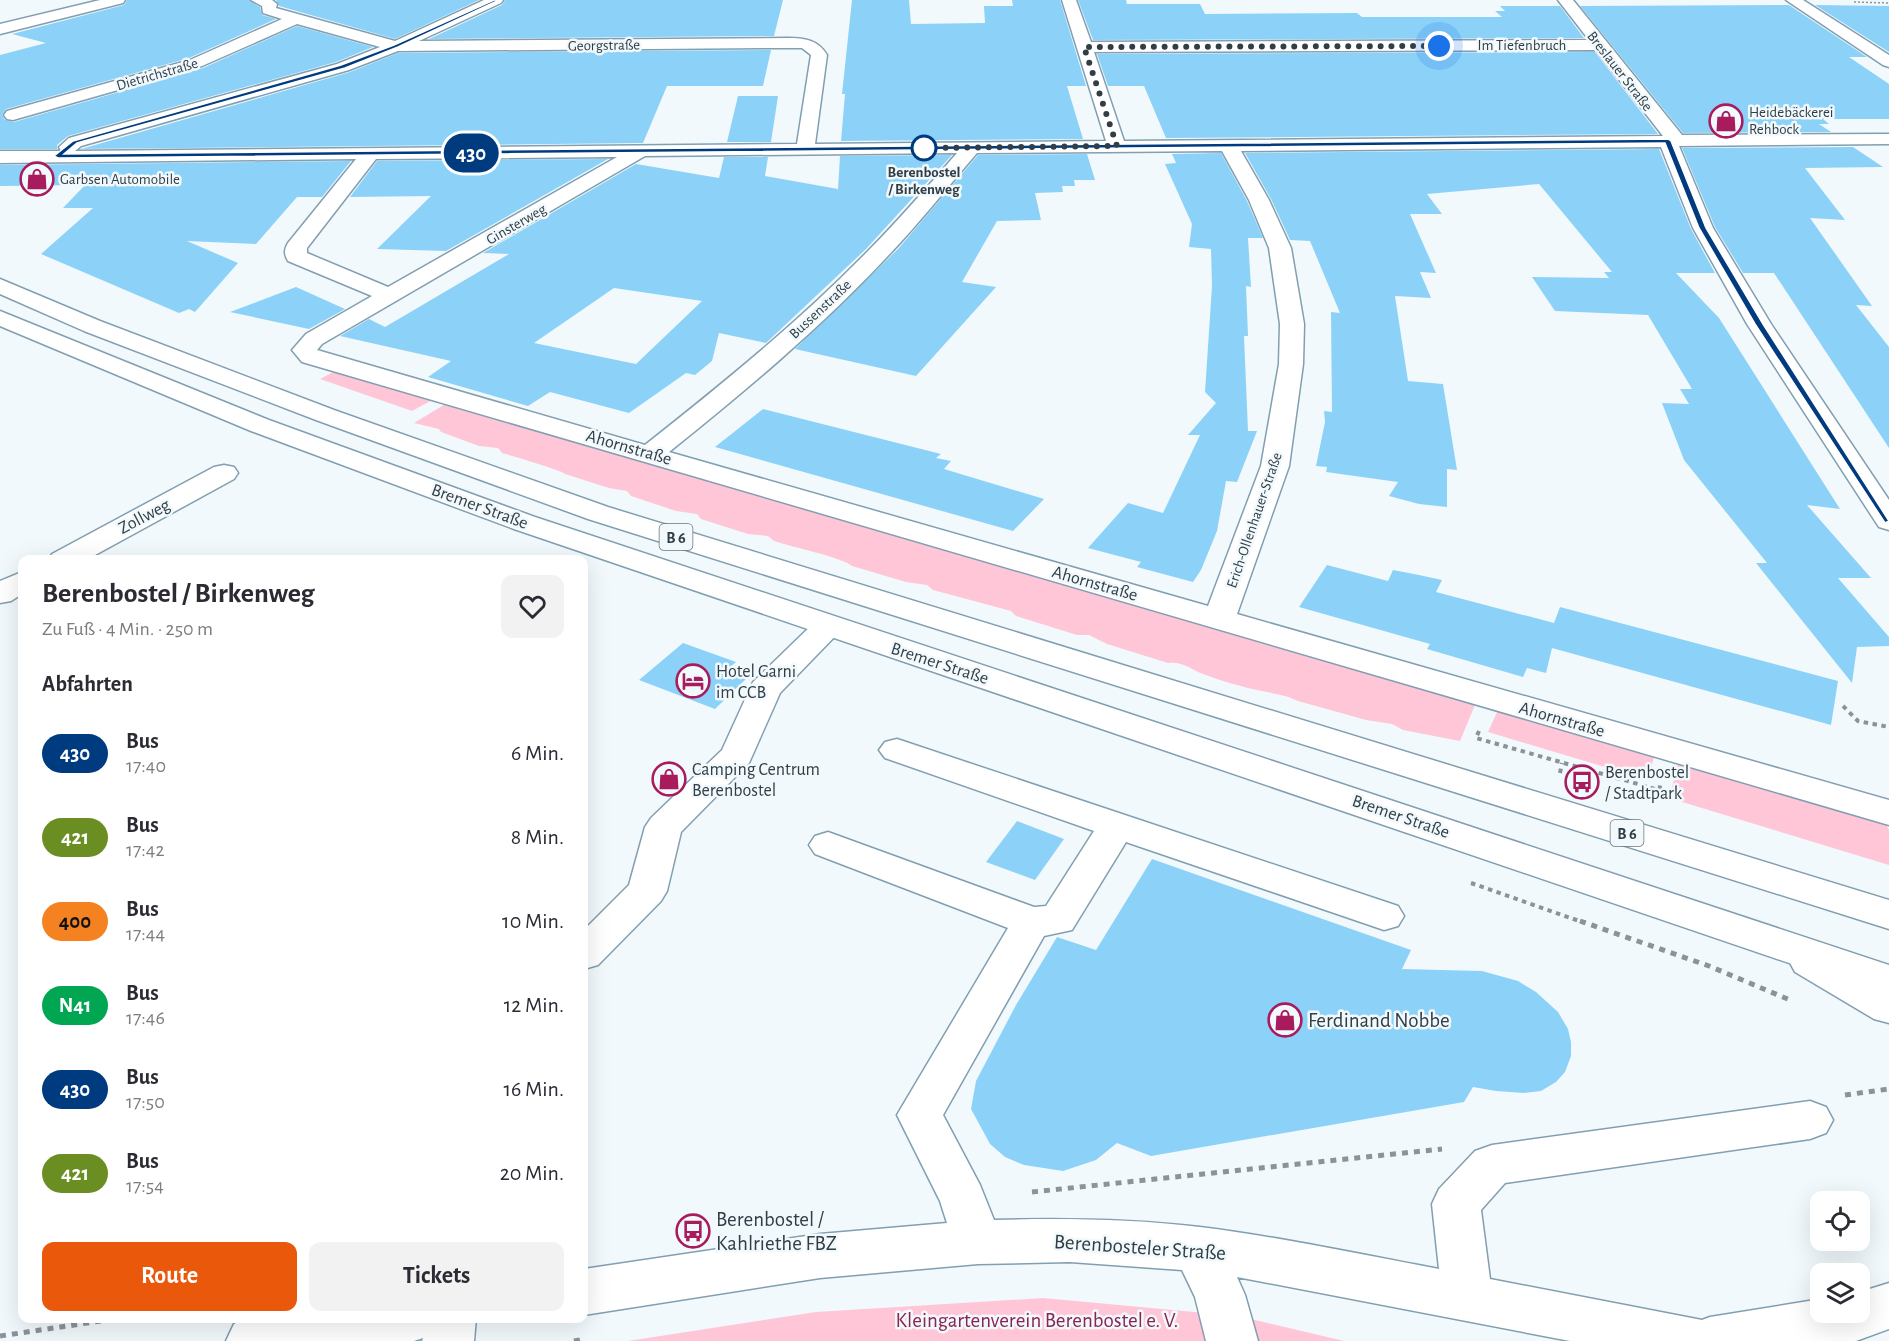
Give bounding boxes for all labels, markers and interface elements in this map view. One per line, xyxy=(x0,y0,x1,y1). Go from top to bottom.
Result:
street label: Breslauer Straße xyxy=(1584,29,1655,114)
your location xyxy=(1424,31,1454,61)
street label: Georgstraße xyxy=(568,37,640,54)
street label: Im Tiefenbruch xyxy=(1478,38,1566,53)
street label: Dietrichstraße xyxy=(115,56,200,93)
shop icon: Heidebäckerei Rehbock xyxy=(1708,103,1744,139)
place label: Heidebäckerei Rehbock xyxy=(1749,105,1833,137)
line badge: 430 xyxy=(436,134,506,172)
marker: Berenbostel / Birkenweg xyxy=(911,135,937,161)
text: 430 xyxy=(456,143,486,164)
shop icon: Garbsen Automobile xyxy=(19,161,55,197)
place label: Berenbostel / Birkenweg xyxy=(888,165,960,197)
place label: Garbsen Automobile xyxy=(60,172,180,187)
street label: Ginsterweg xyxy=(484,201,549,248)
street label: Bussenstraße xyxy=(786,277,854,342)
street label: Ahornstraße xyxy=(584,427,674,469)
street label: Erich-Ollenhauer-Straße xyxy=(1224,450,1285,590)
street label: Bremer Straße xyxy=(429,481,530,533)
street label: Zollweg xyxy=(116,496,173,538)
road number: B 6 xyxy=(660,524,692,550)
street label: Ahornstraße xyxy=(1050,563,1140,605)
button: heart xyxy=(501,575,564,638)
text: Berenbostel / Birkenweg xyxy=(42,580,315,608)
text: Zu Fuß · 4 Min. · 250 m xyxy=(42,619,213,639)
street label: Bremer Straße xyxy=(889,640,991,688)
hotel icon: Hotel Garni im CCB xyxy=(675,663,711,699)
place label: Hotel Garni im CCB xyxy=(716,663,796,702)
text: Abfahrten xyxy=(42,673,133,695)
street label: Ahornstraße xyxy=(1517,699,1607,741)
text: Bus xyxy=(126,730,159,752)
text: 6 Min. xyxy=(511,742,564,764)
text: 430 xyxy=(60,743,90,764)
text: 17:40 xyxy=(126,756,166,776)
shop icon: Camping Centrum Berenbostel xyxy=(651,761,687,797)
place label: Camping Centrum Berenbostel xyxy=(692,761,820,800)
bus stop icon: Berenbostel / Stadtpark xyxy=(1564,764,1600,800)
place label: Berenbostel / Stadtpark xyxy=(1605,764,1689,803)
street label: Bremer Straße xyxy=(1350,792,1452,842)
text: Bus xyxy=(126,814,159,836)
road number: B 6 xyxy=(1610,820,1644,846)
text: 8 Min. xyxy=(511,826,564,848)
text: 421 xyxy=(61,827,89,848)
text: 17:42 xyxy=(126,840,165,860)
text: Bus xyxy=(126,898,159,920)
text: 10 Min. xyxy=(502,910,564,932)
text: 400 xyxy=(59,911,91,932)
text: 17:44 xyxy=(126,924,165,944)
text: Bus xyxy=(126,982,159,1004)
text: 12 Min. xyxy=(504,994,564,1016)
text: N41 xyxy=(59,995,91,1016)
shop icon: Ferdinand Nobbe xyxy=(1267,1002,1303,1038)
text: 17:46 xyxy=(126,1008,165,1028)
place label: Ferdinand Nobbe xyxy=(1308,1010,1450,1031)
text: Bus xyxy=(126,1066,159,1088)
text: 16 Min. xyxy=(503,1078,564,1100)
text: 430 xyxy=(60,1079,90,1100)
text: 17:50 xyxy=(126,1092,165,1112)
text: Bus xyxy=(126,1150,159,1172)
text: 20 Min. xyxy=(500,1162,564,1184)
text: 421 xyxy=(61,1163,89,1184)
text: 17:54 xyxy=(126,1176,164,1196)
map controls xyxy=(1810,1191,1870,1323)
button: locate xyxy=(1810,1191,1870,1251)
place label: Berenbostel / Kahlriethe FBZ xyxy=(716,1209,837,1254)
bus stop icon: Berenbostel / Kahlriethe FBZ xyxy=(675,1213,711,1249)
street label: Berenbosteler Straße xyxy=(1053,1231,1227,1264)
button: Route xyxy=(42,1242,297,1311)
button: Tickets xyxy=(309,1242,564,1311)
button: layers xyxy=(1810,1263,1870,1323)
park label: Kleingartenverein Berenbostel e. V. xyxy=(896,1310,1178,1331)

